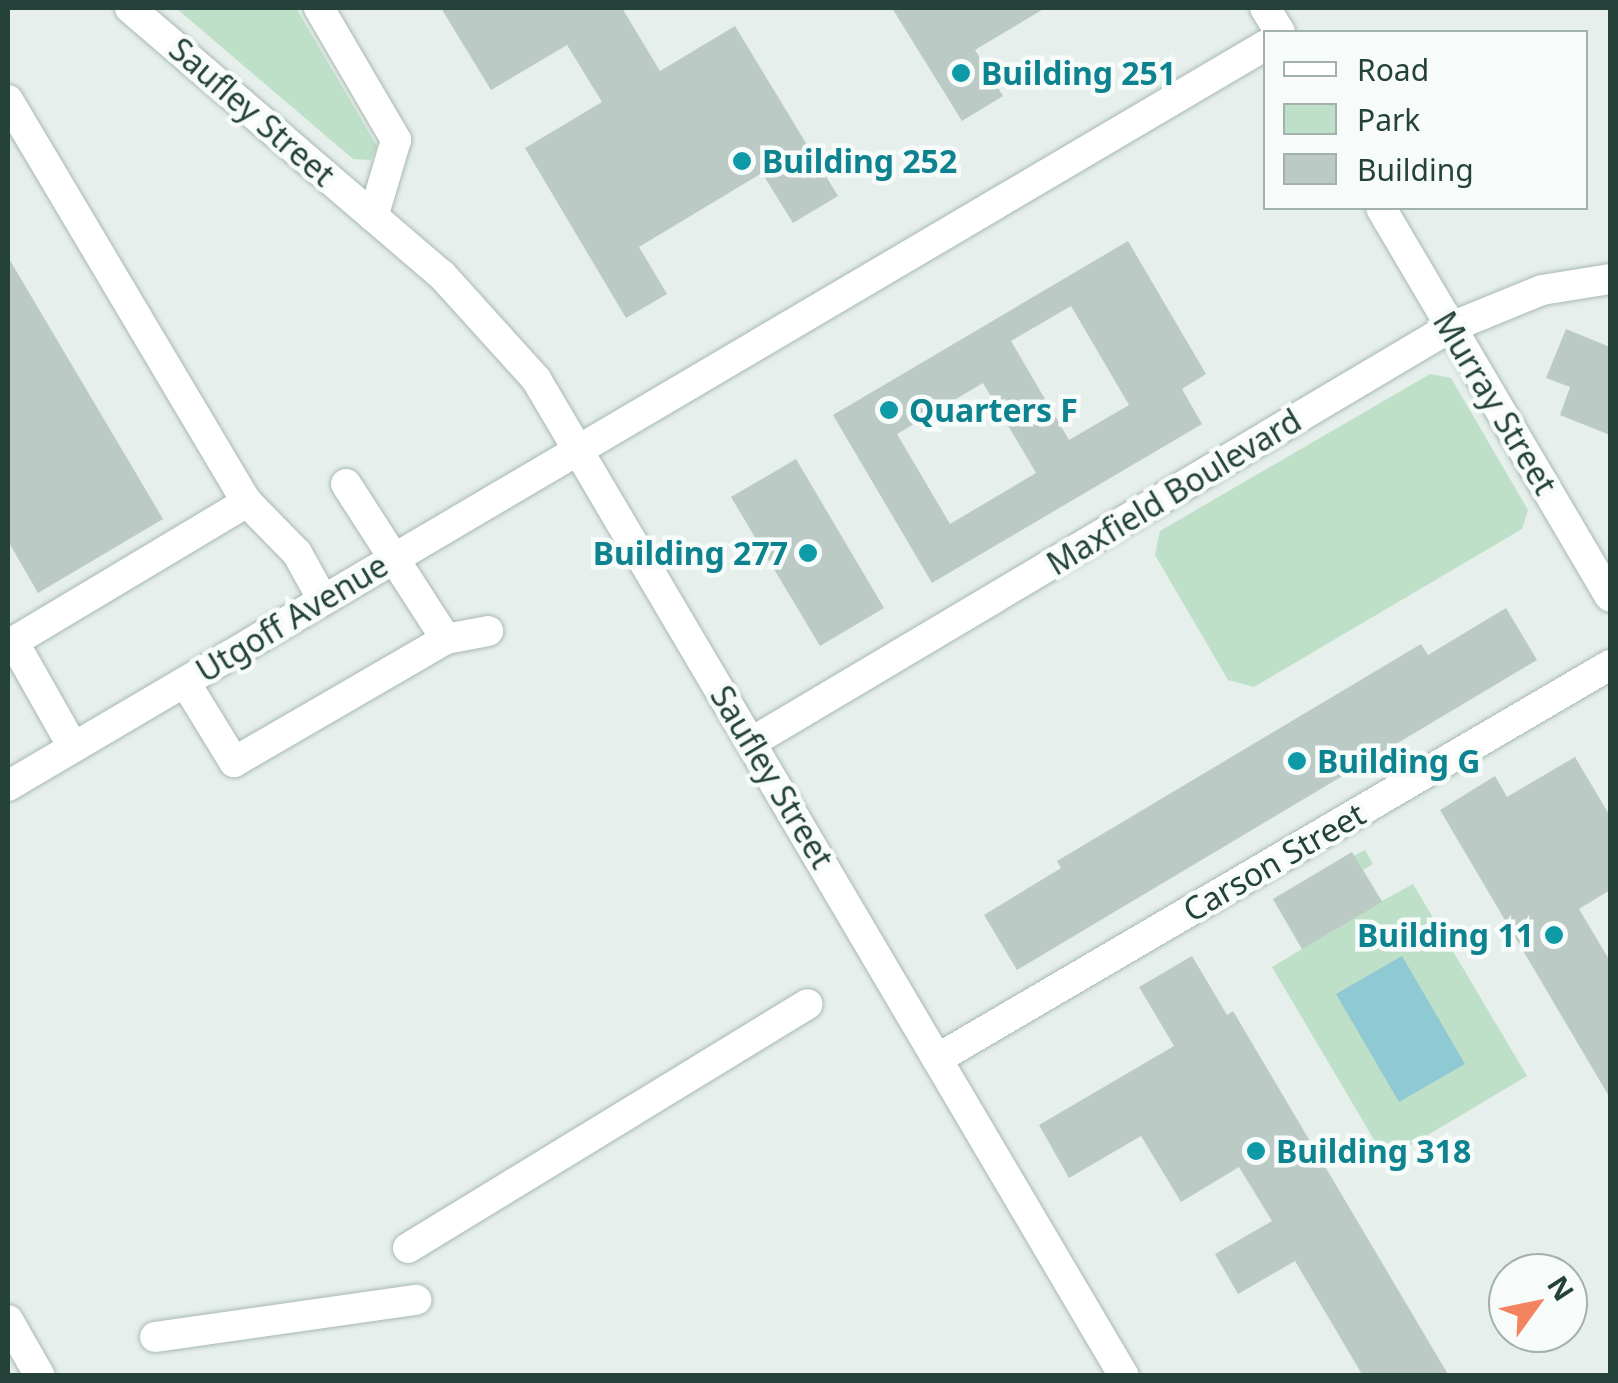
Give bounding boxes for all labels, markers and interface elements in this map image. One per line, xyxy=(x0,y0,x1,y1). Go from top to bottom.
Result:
street label: Saufley Street xyxy=(162,30,342,194)
legend xyxy=(1263,30,1588,210)
text: Road xyxy=(1357,49,1429,90)
place label: Building 251 xyxy=(981,54,1176,92)
marker: Building 251 xyxy=(950,62,972,84)
text: Park xyxy=(1357,99,1420,140)
place label: Building 252 xyxy=(762,142,957,180)
text: Building xyxy=(1357,149,1474,190)
marker: Building 252 xyxy=(731,150,753,172)
street label: Murray Street xyxy=(1425,305,1565,501)
place label: Quarters F xyxy=(909,391,1078,429)
marker: Quarters F xyxy=(878,399,900,421)
street label: Maxfield Boulevard xyxy=(1040,401,1308,583)
place label: Building 277 xyxy=(593,534,788,572)
marker: Building 277 xyxy=(797,542,819,564)
street label: Utgoff Avenue xyxy=(189,546,395,690)
street label: Saufley Street xyxy=(703,679,841,875)
place label: Building G xyxy=(1317,742,1480,780)
marker: Building G xyxy=(1286,750,1308,772)
street label: Carson Street xyxy=(1176,794,1372,930)
place label: Building 11 xyxy=(1357,916,1534,954)
marker: Building 11 xyxy=(1543,924,1565,946)
place label: Building 318 xyxy=(1276,1132,1471,1170)
marker: Building 318 xyxy=(1245,1140,1267,1162)
north arrow xyxy=(1488,1253,1588,1353)
text: N xyxy=(1539,1268,1584,1308)

